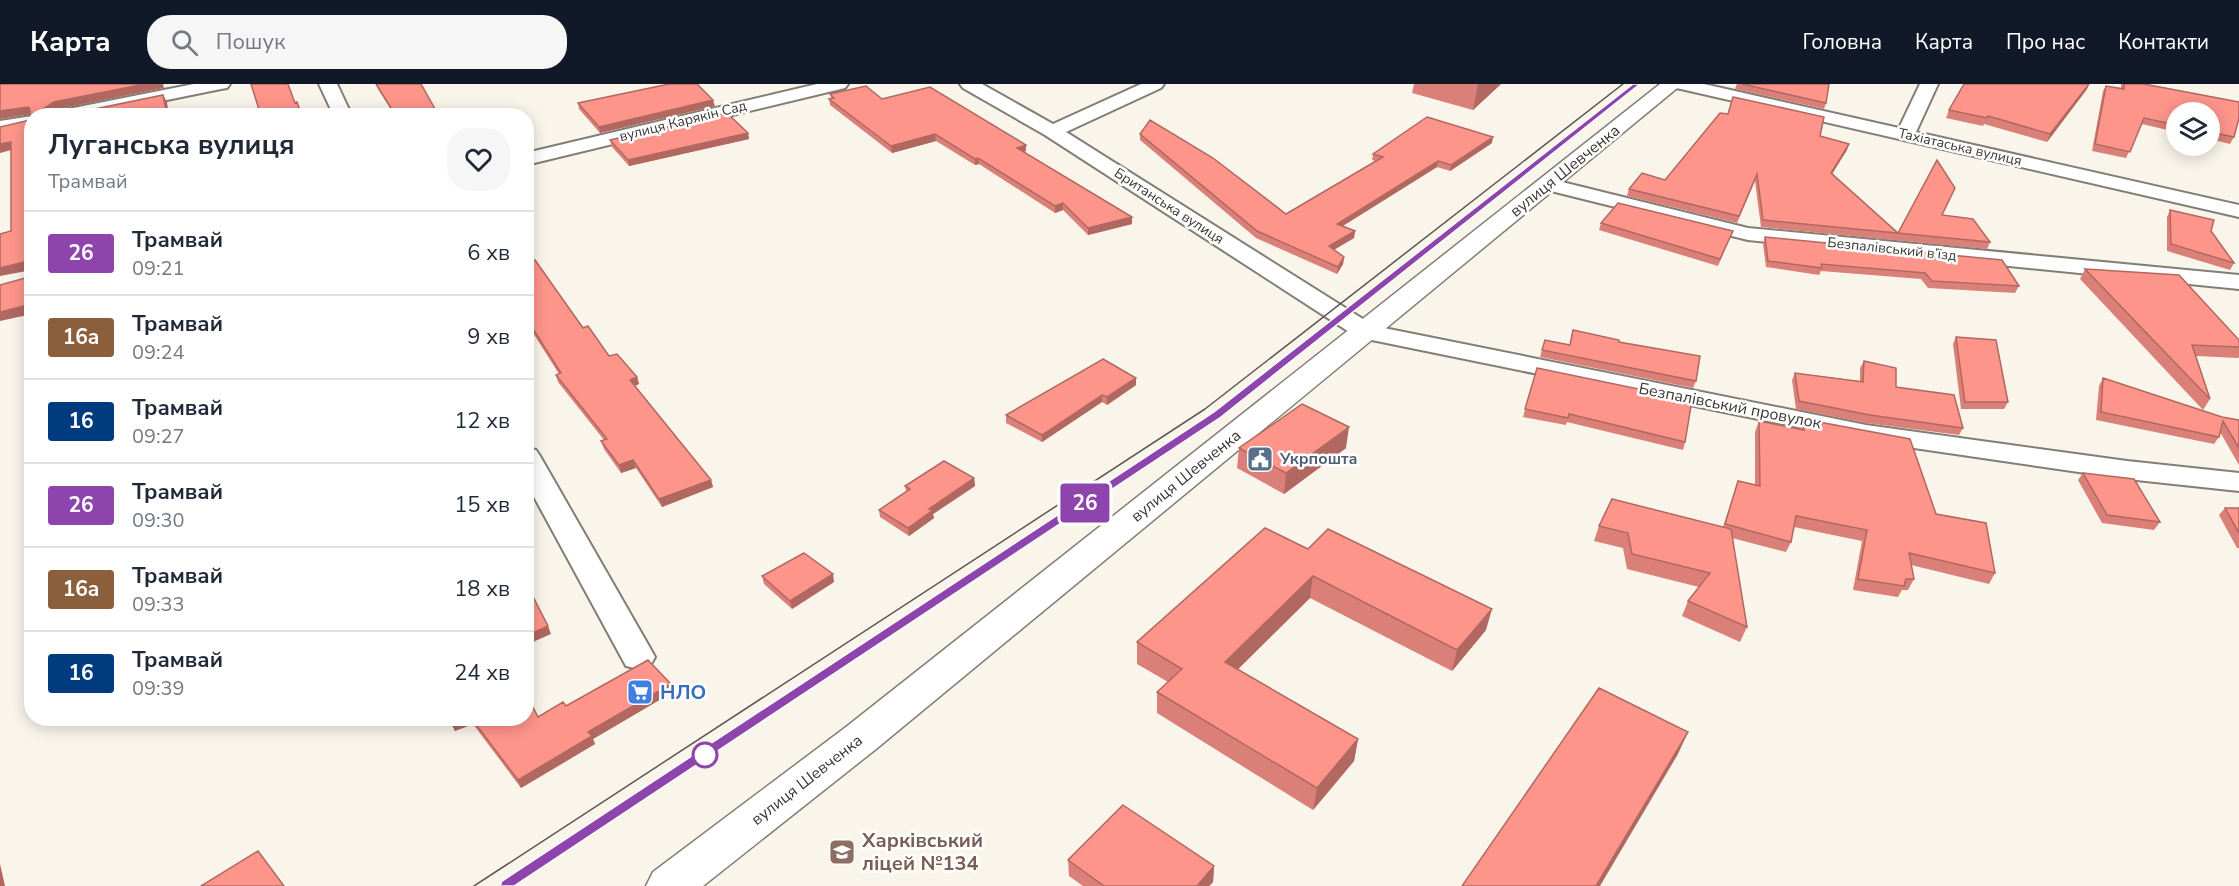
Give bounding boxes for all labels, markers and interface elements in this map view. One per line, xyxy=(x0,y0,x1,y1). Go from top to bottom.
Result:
search box xyxy=(147,15,567,69)
text: Карта xyxy=(30,23,111,61)
icon: search xyxy=(168,26,201,59)
text: Пошук xyxy=(216,27,286,57)
text: Головна xyxy=(1802,28,1882,56)
text: Карта xyxy=(1915,28,1973,56)
text: Про нас xyxy=(2006,28,2085,56)
text: Контакти xyxy=(2118,28,2209,56)
street label: вулиця Карякін Сад xyxy=(617,96,749,146)
map controls xyxy=(2166,102,2220,156)
button: layers xyxy=(2166,102,2220,156)
street label: вулиця Шевченка xyxy=(1505,120,1625,222)
street label: Тахіатаська вулиця xyxy=(1896,124,2024,170)
text: Луганська вулиця xyxy=(48,126,295,164)
button: heart xyxy=(447,128,510,191)
street label: Британська вулиця xyxy=(1111,163,1227,249)
text: Трамвай xyxy=(48,168,128,195)
text: Трамвай xyxy=(132,225,223,255)
street label: Безпалівський в’їзд xyxy=(1827,233,1957,265)
text: 6 хв xyxy=(467,238,510,268)
text: 26 xyxy=(68,239,94,267)
text: 09:21 xyxy=(132,255,185,282)
text: Трамвай xyxy=(132,309,223,339)
text: 9 хв xyxy=(467,322,510,352)
text: 16a xyxy=(63,323,99,351)
text: 09:24 xyxy=(132,339,185,366)
street label: Безпалівський провулок xyxy=(1637,378,1824,435)
text: Трамвай xyxy=(132,393,223,423)
text: 12 хв xyxy=(454,406,510,436)
text: 16 xyxy=(68,407,94,435)
text: 09:27 xyxy=(132,423,185,450)
street label: вулиця Шевченка xyxy=(1126,425,1246,527)
public building icon: Укрпошта xyxy=(1245,444,1275,474)
place label: Укрпошта xyxy=(1279,448,1358,470)
text: Трамвай xyxy=(132,477,223,507)
line badge: 26 xyxy=(1058,484,1112,522)
text: 26 xyxy=(1072,489,1098,517)
text: 15 хв xyxy=(454,490,510,520)
text: 26 xyxy=(68,491,94,519)
text: 09:30 xyxy=(132,507,185,534)
text: Трамвай xyxy=(132,561,223,591)
text: 18 хв xyxy=(454,574,510,604)
text: 16a xyxy=(63,575,99,603)
text: 09:33 xyxy=(132,591,185,618)
text: Трамвай xyxy=(132,645,223,675)
text: 24 хв xyxy=(454,658,510,688)
text: 16 xyxy=(68,659,94,687)
text: 09:39 xyxy=(132,675,185,702)
supermarket icon: НЛО xyxy=(625,677,655,707)
place label: НЛО xyxy=(660,679,706,706)
street label: вулиця Шевченка xyxy=(747,730,867,830)
unlabelled marker xyxy=(692,742,718,768)
place label: Харківський ліцей №134 xyxy=(861,827,983,877)
school or university icon: Харківський ліцей №134 xyxy=(827,837,857,867)

